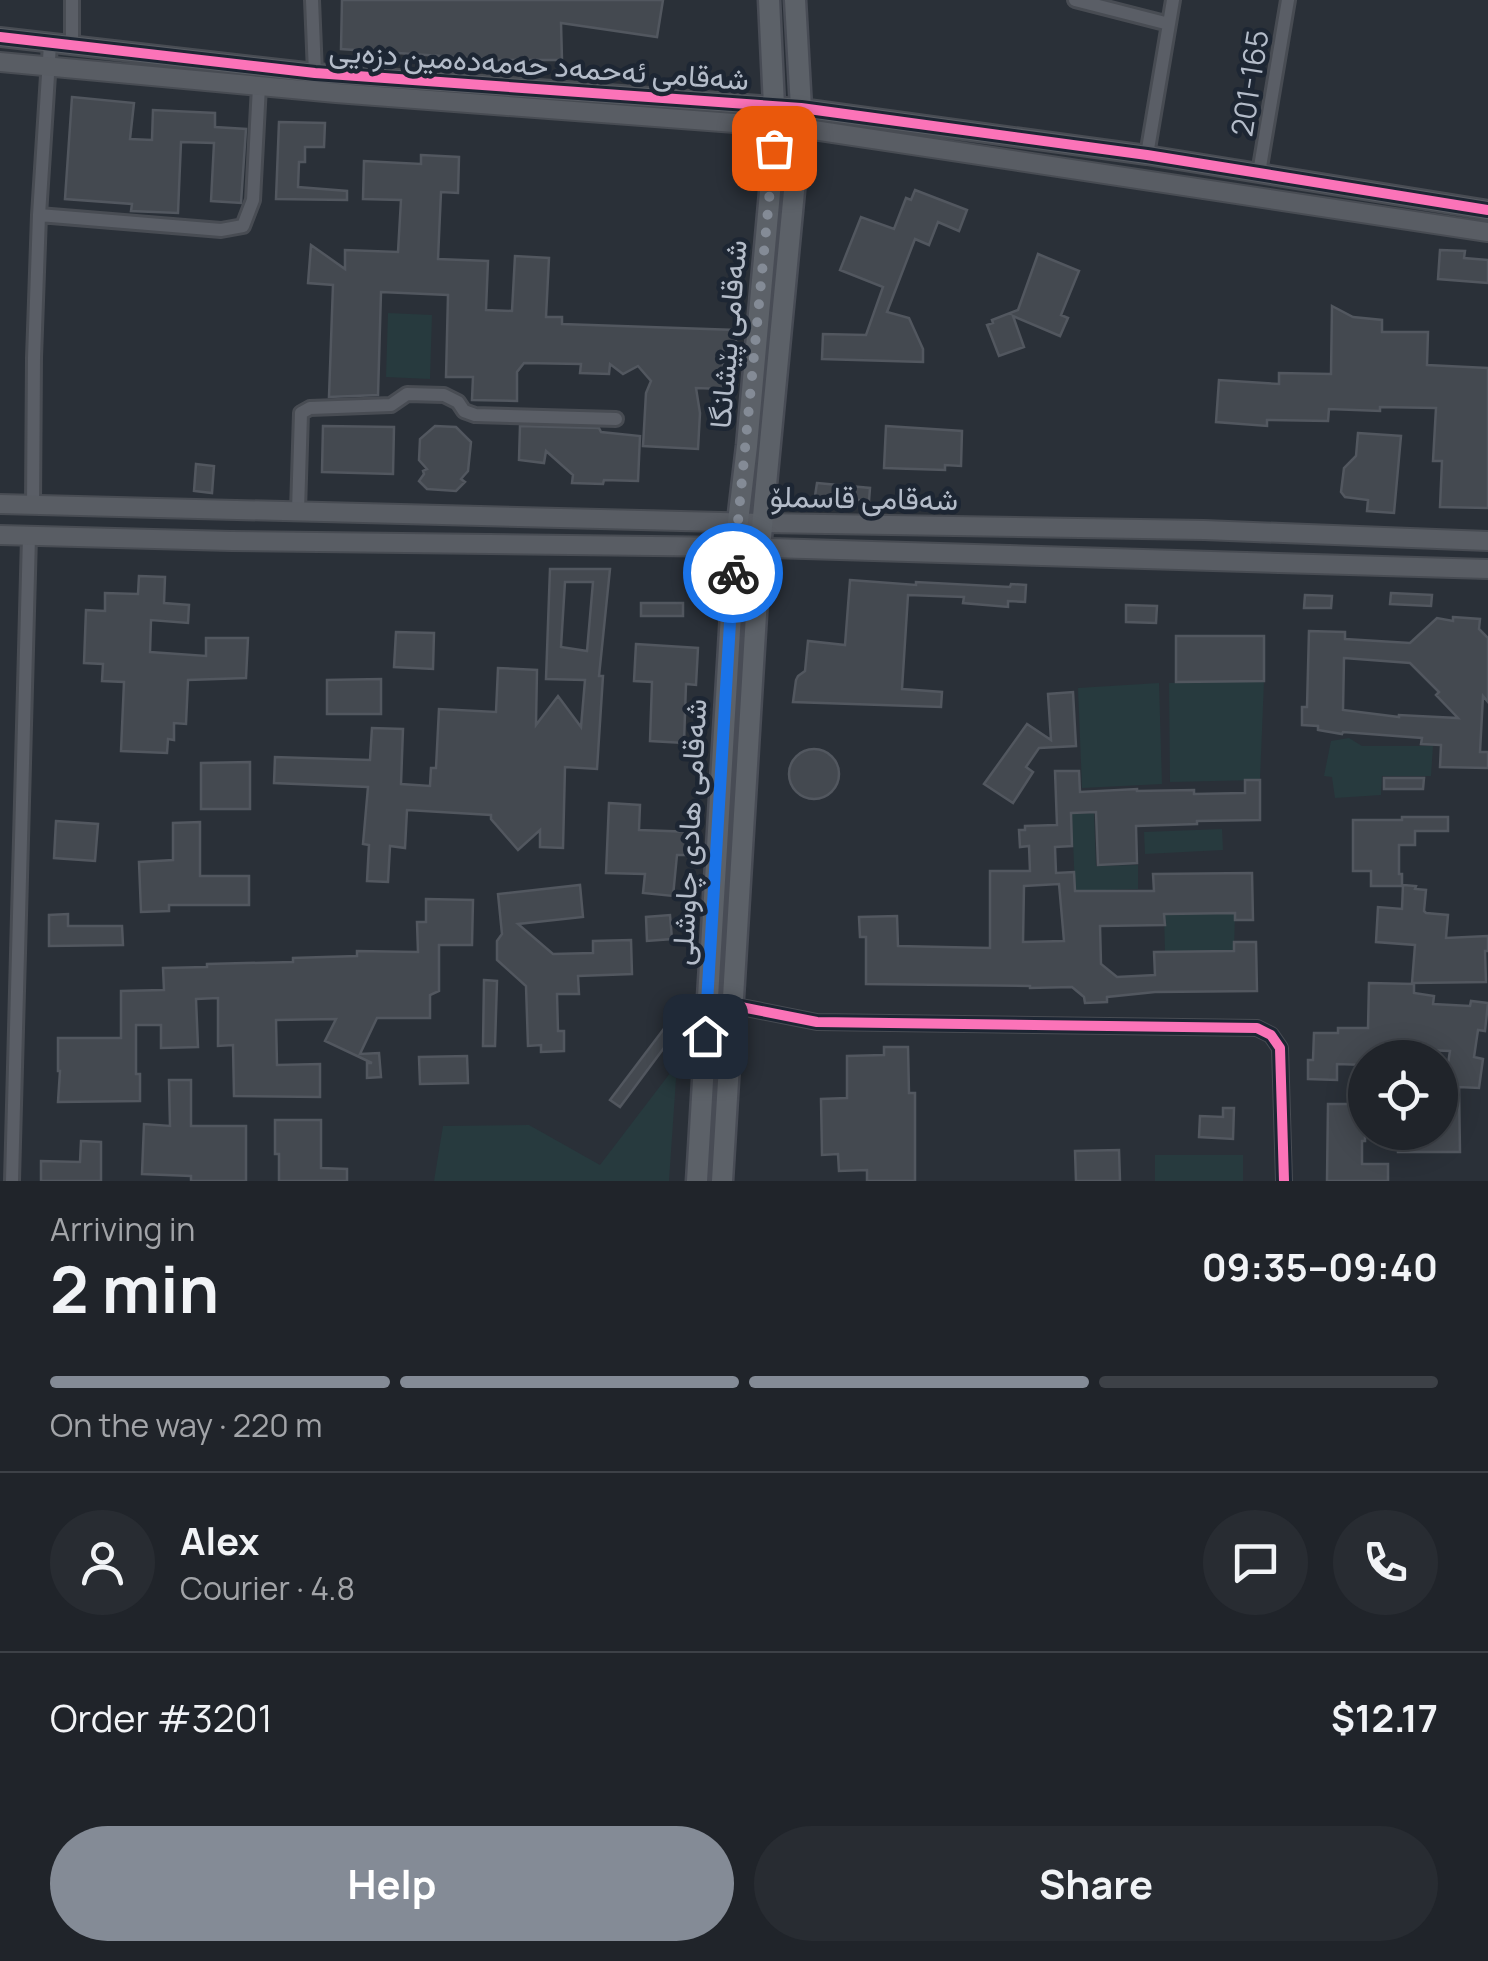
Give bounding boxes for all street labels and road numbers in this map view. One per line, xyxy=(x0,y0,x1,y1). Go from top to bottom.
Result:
street label: 201-165 xyxy=(1220,27,1278,139)
street label: شەقامی ئەحمەد حەمەدەمین دزەیی xyxy=(328,29,750,99)
street label: شەقامی پێشانگا xyxy=(698,238,757,430)
street label: شەقامی قاسملۆ xyxy=(770,475,958,519)
street label: شەقامی هادی چاوشلی xyxy=(661,698,716,966)

